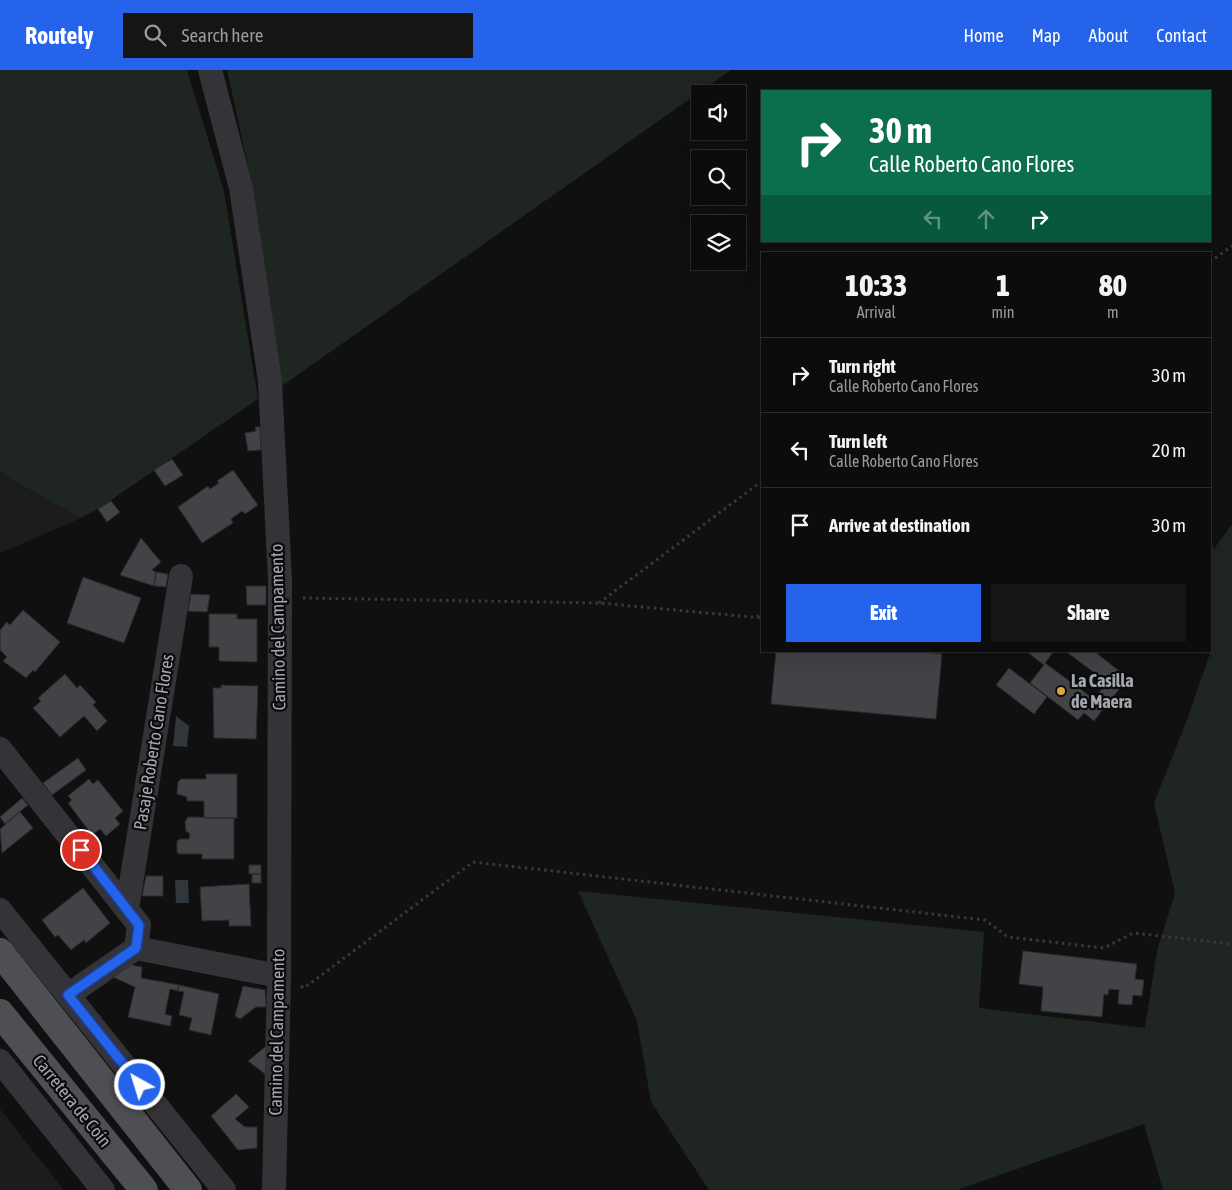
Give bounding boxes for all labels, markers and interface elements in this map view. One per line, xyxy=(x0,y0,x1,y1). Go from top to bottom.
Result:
search box xyxy=(123,13,473,58)
icon: search xyxy=(141,21,169,49)
text: Routely xyxy=(25,22,93,49)
text: Search here xyxy=(181,24,263,46)
text: Home xyxy=(964,25,1004,46)
text: Map xyxy=(1032,25,1061,46)
text: About xyxy=(1089,25,1128,46)
text: Contact xyxy=(1156,25,1207,46)
map controls xyxy=(691,85,746,270)
button: sound xyxy=(691,85,746,140)
icon: right xyxy=(786,110,851,175)
text: 30 m xyxy=(869,110,932,150)
button: search xyxy=(691,150,746,205)
text: Calle Roberto Cano Flores xyxy=(869,151,1074,177)
icon: left xyxy=(919,205,947,233)
icon: ahead xyxy=(972,205,1000,233)
icon: right xyxy=(1025,205,1053,233)
button: layers xyxy=(691,215,746,270)
text: 10:33 xyxy=(845,268,907,302)
text: 1 xyxy=(996,268,1010,302)
text: 80 xyxy=(1099,268,1127,302)
text: Arrival xyxy=(857,303,896,321)
text: min xyxy=(992,303,1015,321)
text: m xyxy=(1107,303,1119,321)
text: Turn right xyxy=(829,355,896,377)
icon: right xyxy=(786,361,814,389)
text: 30 m xyxy=(1152,364,1186,386)
text: Calle Roberto Cano Flores xyxy=(829,377,978,395)
text: Turn left xyxy=(829,430,887,452)
icon: left xyxy=(786,436,814,464)
text: 20 m xyxy=(1152,439,1186,461)
text: Calle Roberto Cano Flores xyxy=(829,452,978,470)
icon: arrive xyxy=(786,511,814,539)
text: Arrive at destination xyxy=(829,514,970,536)
text: 30 m xyxy=(1152,514,1186,536)
street label: Camino del Campamento xyxy=(266,543,289,711)
button: Exit xyxy=(786,584,981,642)
button: Share xyxy=(991,584,1186,642)
street label: Pasaje Roberto Cano Flores xyxy=(129,652,178,831)
place label: La Casilla de Maera xyxy=(1071,670,1134,712)
marker: La Casilla de Maera xyxy=(1055,685,1067,697)
pin xyxy=(60,829,102,871)
icon: arrive xyxy=(67,836,95,864)
street label: Camino del Campamento xyxy=(265,948,288,1116)
street label: Carretera de Coín xyxy=(29,1050,116,1151)
position arrow xyxy=(113,1058,165,1110)

